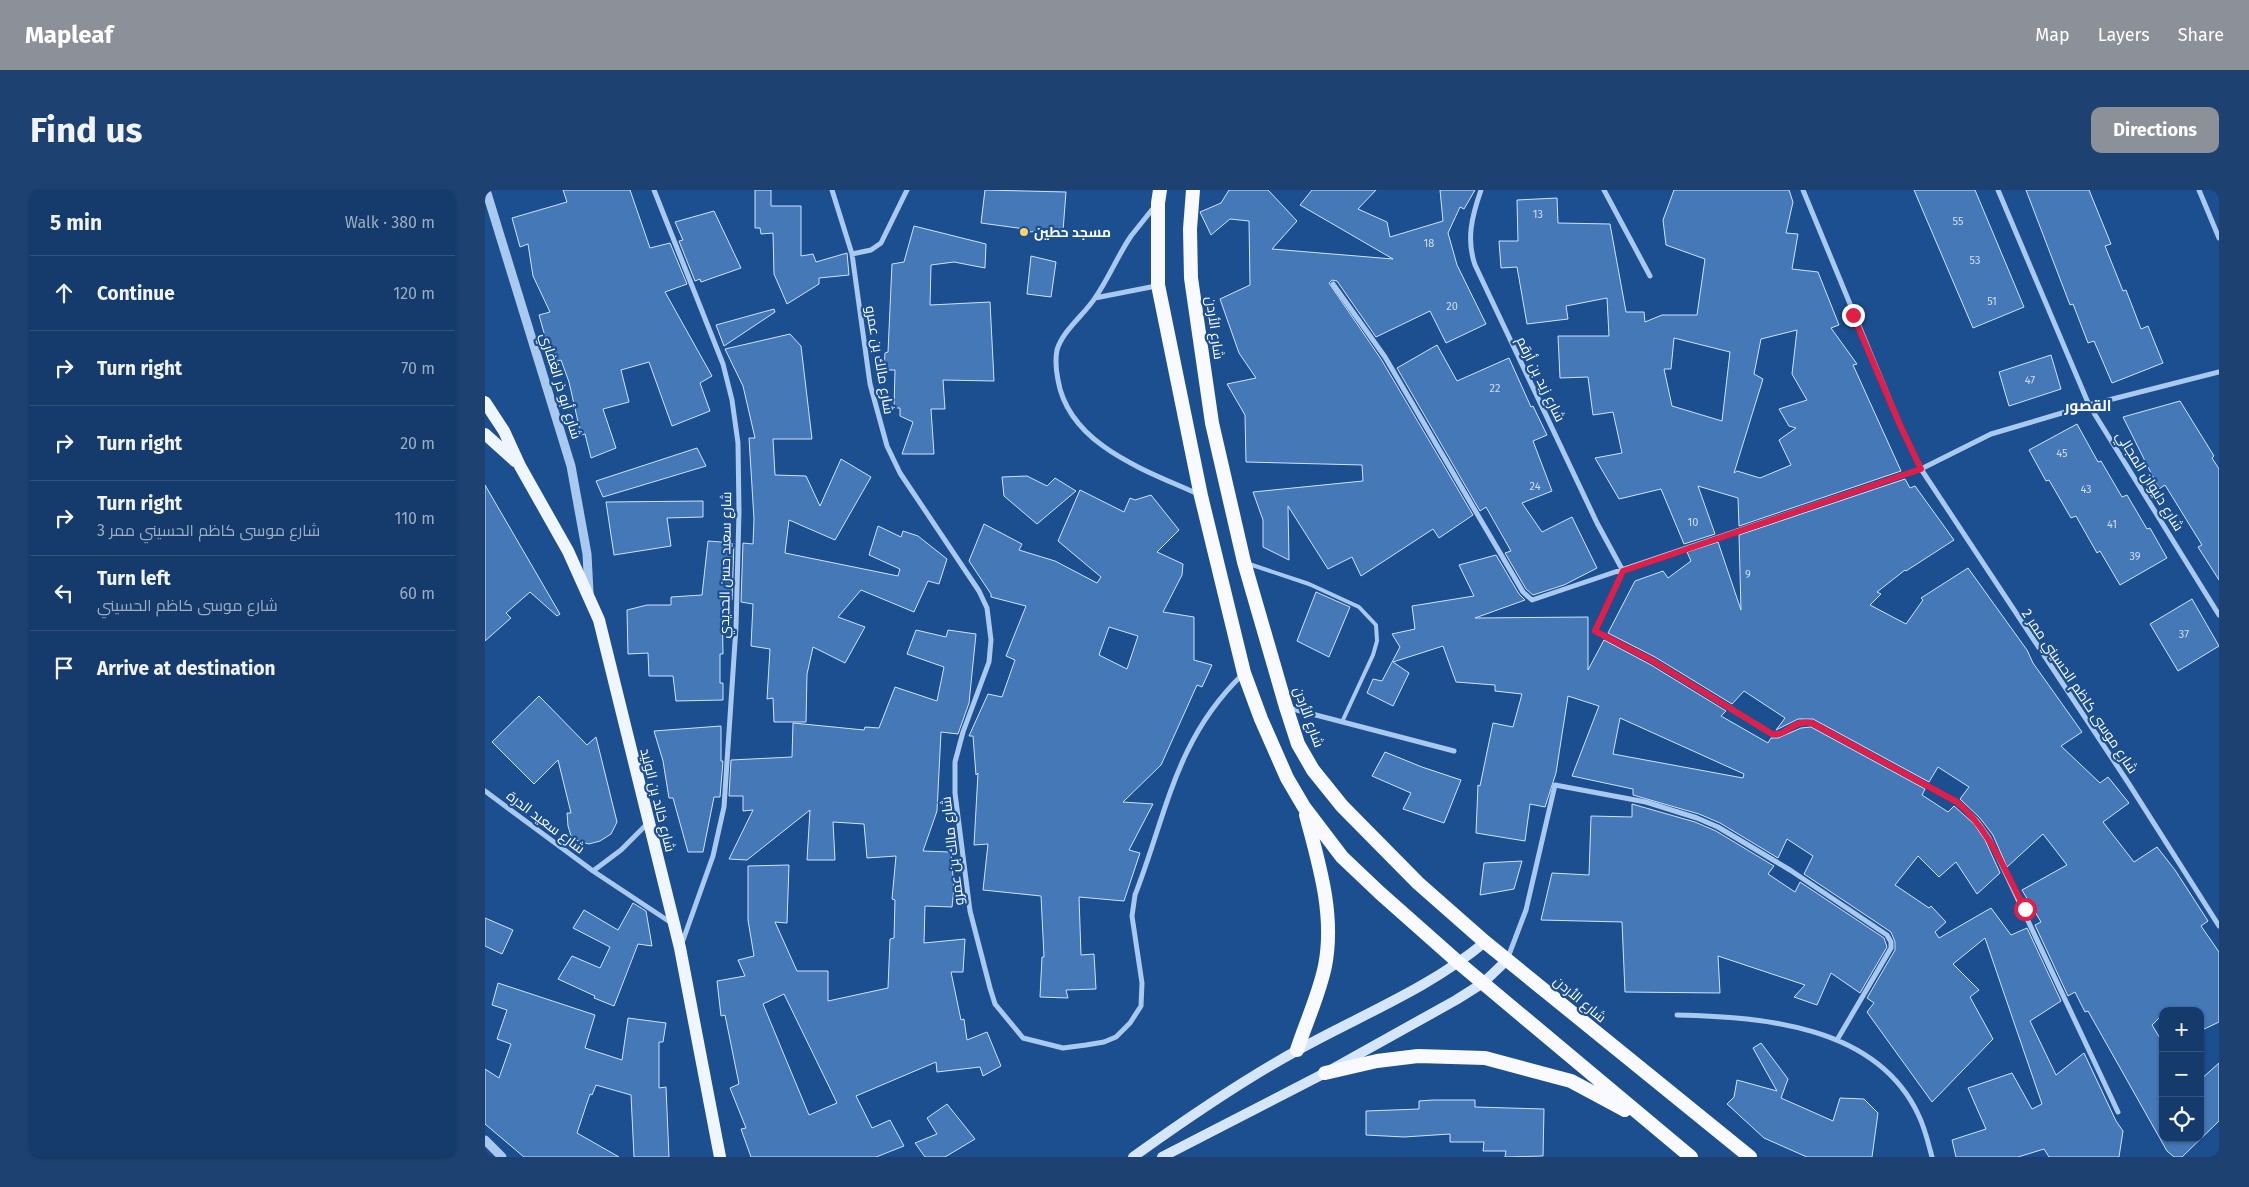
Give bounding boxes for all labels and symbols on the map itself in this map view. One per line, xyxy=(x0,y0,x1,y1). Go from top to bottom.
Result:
house number: 13 xyxy=(1533,208,1543,221)
house number: 55 xyxy=(1953,215,1964,228)
place label: مسجد حطين xyxy=(1034,224,1111,241)
marker: مسجد حطين xyxy=(1018,226,1030,238)
house number: 18 xyxy=(1424,237,1434,250)
house number: 53 xyxy=(1970,254,1980,267)
street label: شارع الأردن xyxy=(1202,295,1227,361)
house number: 51 xyxy=(1987,295,1997,308)
house number: 20 xyxy=(1446,300,1458,313)
route end xyxy=(1842,304,1865,327)
street label: شارع مالك بن عمرو xyxy=(862,305,897,416)
street label: شارع أبو ذر الغفاري xyxy=(533,331,586,442)
street label: شارع زيد بن أرقم xyxy=(1512,333,1569,425)
house number: 47 xyxy=(2025,374,2035,387)
house number: 22 xyxy=(1490,382,1500,395)
district label: القصور xyxy=(2064,397,2111,415)
street label: شارع دليوان المجالي xyxy=(2110,428,2187,536)
house number: 45 xyxy=(2056,447,2068,460)
house number: 24 xyxy=(1530,480,1541,493)
house number: 43 xyxy=(2080,483,2092,496)
street label: شارع سعيد حسن الحديدي xyxy=(716,491,738,639)
house number: 10 xyxy=(1688,516,1698,529)
house number: 41 xyxy=(2107,518,2117,531)
house number: 39 xyxy=(2129,550,2141,563)
house number: 9 xyxy=(1745,568,1751,581)
street label: شارع موسى كاظم الحسيني ممر 2 xyxy=(2015,606,2141,779)
house number: 37 xyxy=(2179,628,2189,641)
street label: شارع الأردن xyxy=(1290,684,1327,750)
street label: شارع خالد بن الوليد xyxy=(636,747,679,854)
street label: شارع سعيد الدرة xyxy=(503,787,588,857)
street label: شارع مالك بن عمرو xyxy=(937,795,968,906)
route start xyxy=(2014,898,2037,921)
street label: شارع الأردن xyxy=(1550,972,1609,1026)

